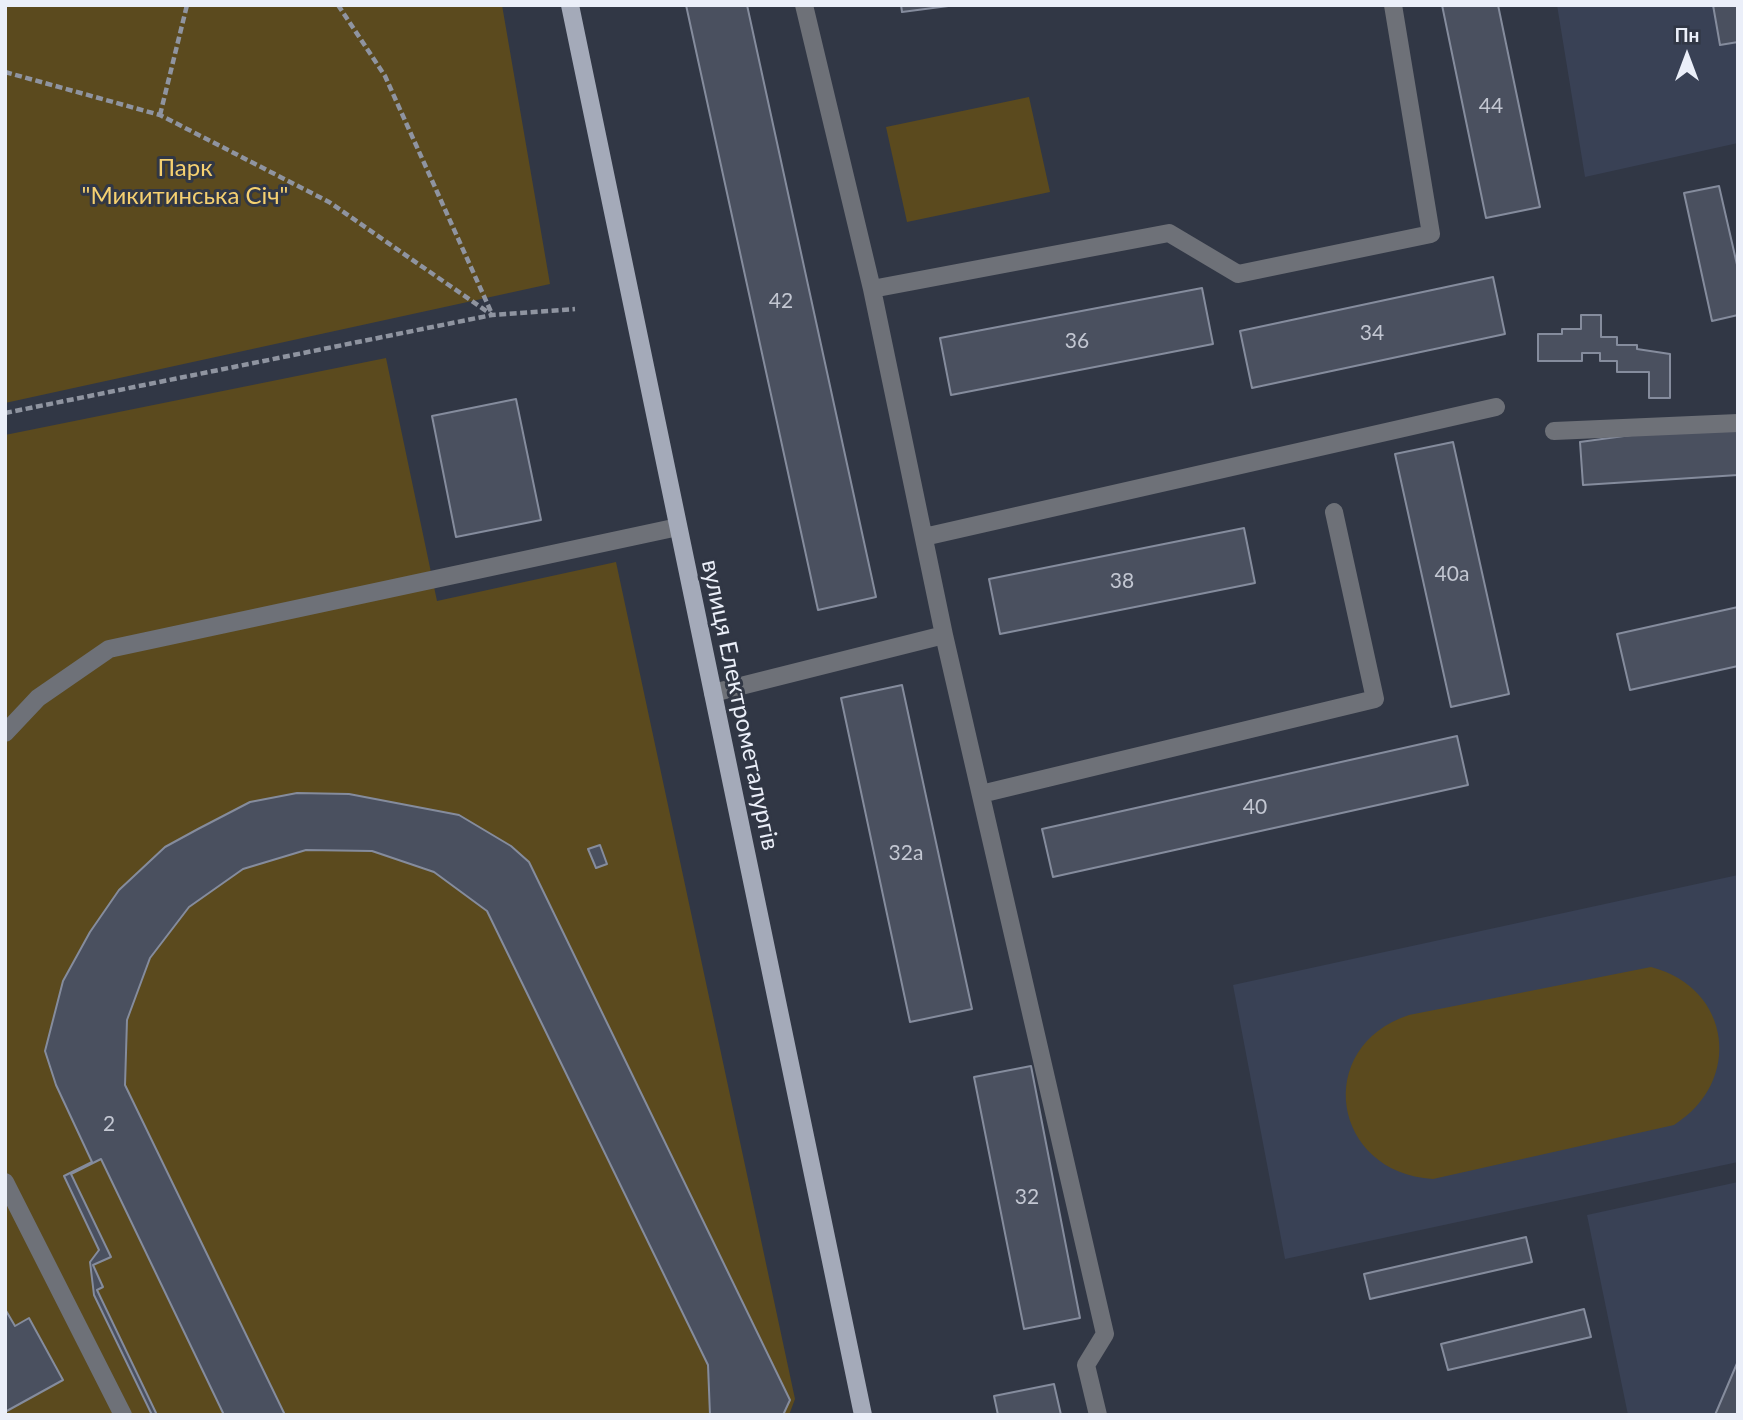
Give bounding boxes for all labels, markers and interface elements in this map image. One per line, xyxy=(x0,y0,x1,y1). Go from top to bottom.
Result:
north arrow xyxy=(1652,21,1722,91)
text: Пн xyxy=(1675,23,1699,46)
house number: 44 xyxy=(1479,93,1503,119)
park label: Парк "Микитинська Січ" xyxy=(82,154,288,210)
house number: 42 xyxy=(769,288,793,314)
house number: 34 xyxy=(1360,320,1384,346)
house number: 36 xyxy=(1065,328,1089,354)
street label: вулиця Електрометалургів xyxy=(695,557,785,853)
house number: 40а xyxy=(1435,561,1469,587)
house number: 38 xyxy=(1110,568,1134,594)
house number: 40 xyxy=(1243,794,1267,820)
house number: 32а xyxy=(889,840,923,866)
house number: 2 xyxy=(103,1111,115,1137)
house number: 32 xyxy=(1015,1184,1039,1210)

